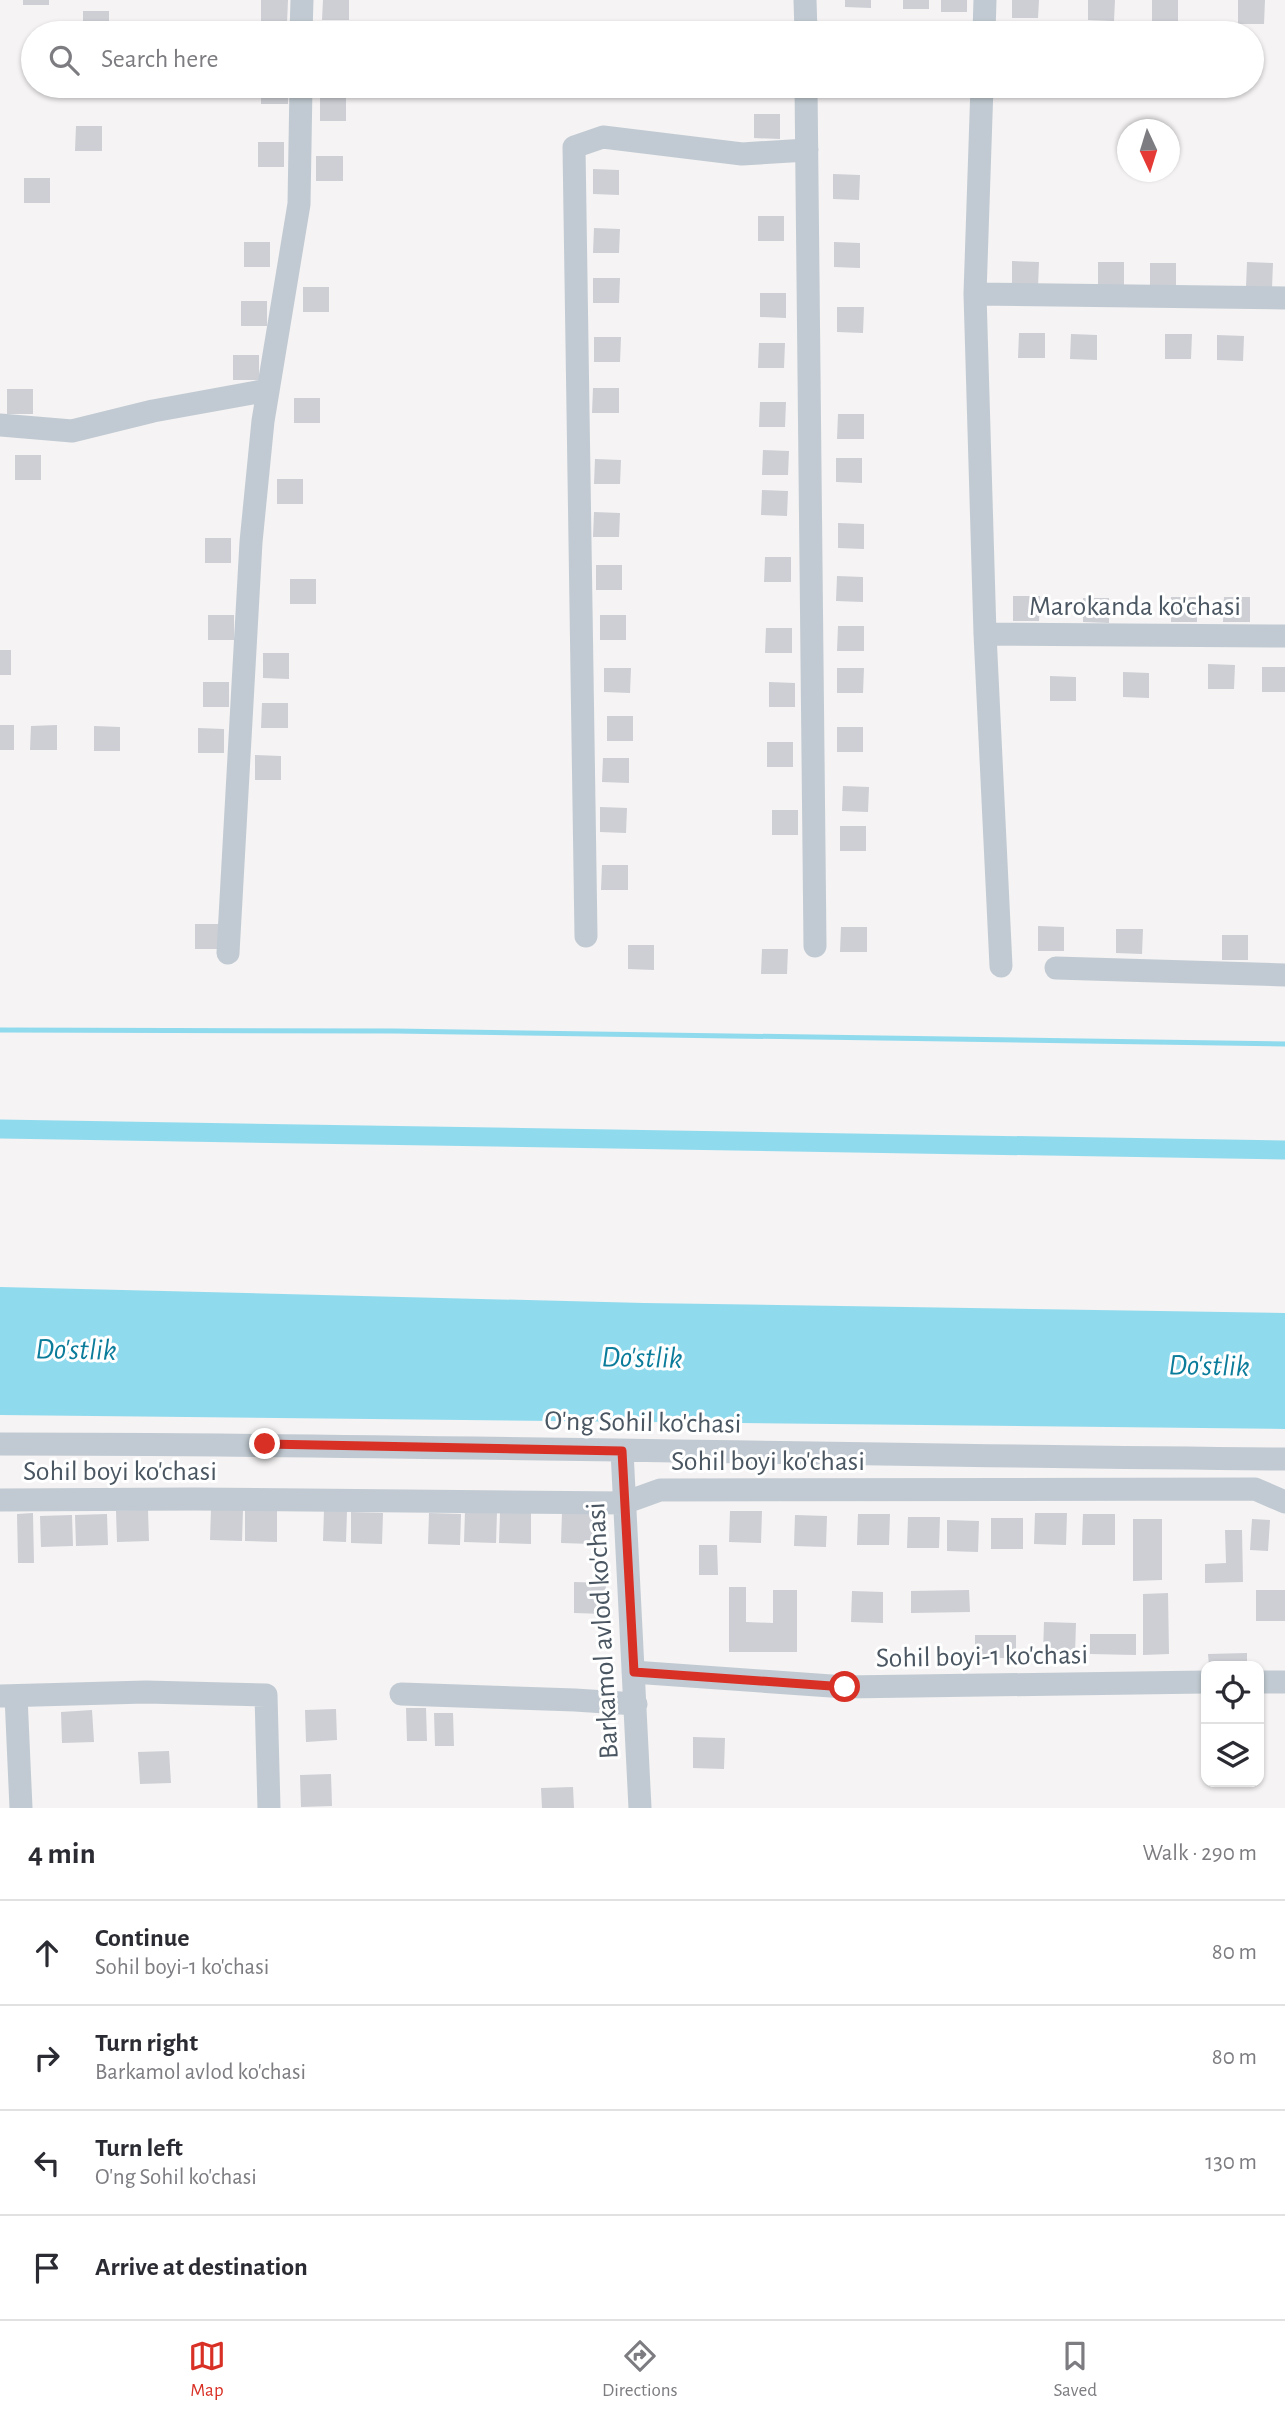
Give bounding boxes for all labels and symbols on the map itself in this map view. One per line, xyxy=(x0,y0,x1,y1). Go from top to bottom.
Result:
north arrow xyxy=(1117,119,1180,182)
street label: Marokanda ko'chasi xyxy=(1029,593,1241,621)
water label: Do'stlik xyxy=(35,1334,117,1366)
water label: Do'stlik xyxy=(601,1342,683,1374)
water label: Do'stlik xyxy=(1168,1350,1250,1382)
street label: O'ng Sohil ko'chasi xyxy=(544,1407,742,1439)
route end xyxy=(249,1428,280,1459)
street label: Sohil boyi ko'chasi xyxy=(671,1448,865,1476)
street label: Sohil boyi ko'chasi xyxy=(23,1458,217,1486)
street label: Barkamol avlod ko'chasi xyxy=(582,1502,624,1760)
street label: Sohil boyi-1 ko'chasi xyxy=(876,1641,1088,1673)
route start xyxy=(829,1671,860,1702)

